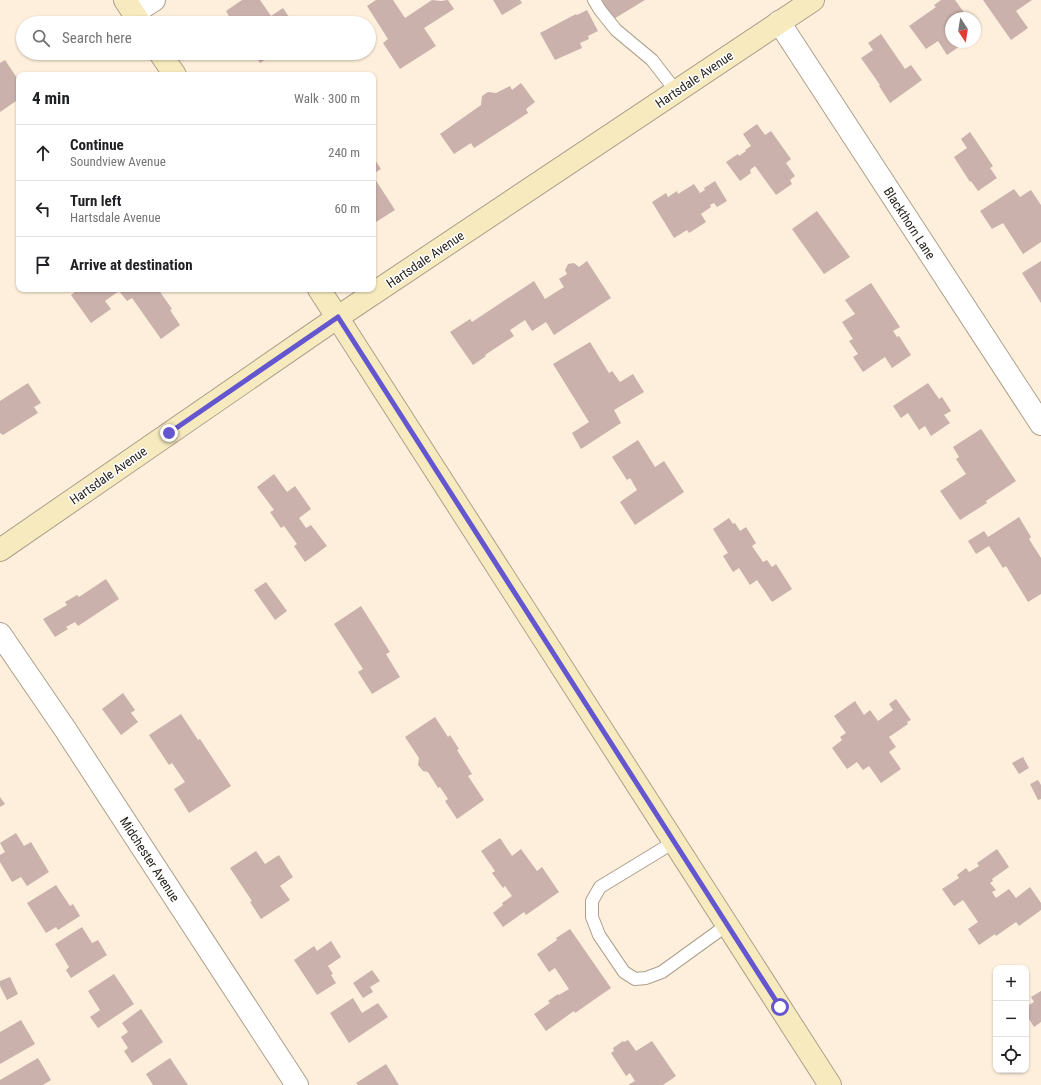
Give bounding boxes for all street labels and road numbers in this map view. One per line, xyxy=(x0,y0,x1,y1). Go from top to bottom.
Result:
street label: Hartsdale Avenue xyxy=(653,48,736,111)
street label: Blackthorn Lane xyxy=(881,184,938,262)
street label: Hartsdale Avenue xyxy=(384,228,467,291)
street label: Hartsdale Avenue xyxy=(67,443,150,508)
street label: Midchester Avenue xyxy=(117,814,183,904)

